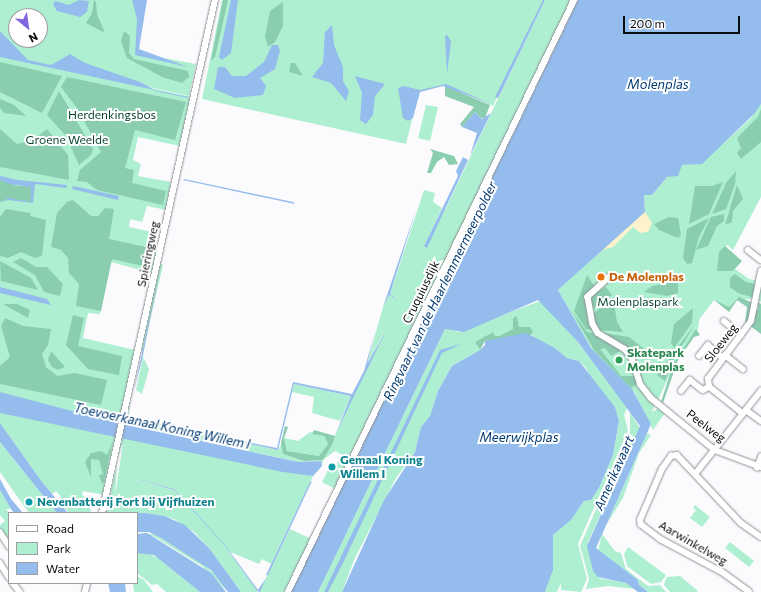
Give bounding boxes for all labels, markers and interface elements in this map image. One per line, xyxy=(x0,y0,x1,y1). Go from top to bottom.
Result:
north arrow xyxy=(8,8,48,48)
scale bar xyxy=(625,8,742,34)
text: 200 m xyxy=(630,16,665,30)
text: N xyxy=(27,30,40,46)
water label: Molenplas xyxy=(627,76,689,92)
park label: Herdenkingsbos xyxy=(68,108,156,122)
park label: Groene Weelde xyxy=(26,133,108,147)
water label: Ringvaart van de Haarlemmermeerpolder xyxy=(380,179,500,403)
street label: Spieringweg xyxy=(134,220,162,288)
street label: Cruquiusdijk xyxy=(400,258,442,326)
place label: De Molenplas xyxy=(609,270,684,284)
marker: De Molenplas xyxy=(596,272,606,282)
park label: Molenplaspark xyxy=(597,295,679,309)
street label: Sloeweg xyxy=(701,321,741,365)
place label: Skatepark Molenplas xyxy=(627,346,684,374)
marker: Skatepark Molenplas xyxy=(614,355,624,365)
water label: Toevoerkanaal Koning Willem I xyxy=(72,400,252,452)
street label: Peelweg xyxy=(684,407,728,445)
water label: Meerwijkplas xyxy=(479,429,559,445)
water label: Amerikavaart xyxy=(591,433,637,513)
place label: Gemaal Koning Willem I xyxy=(340,453,423,481)
marker: Gemaal Koning Willem I xyxy=(327,462,337,472)
place label: Nevenbatterij Fort bij Vijfhuizen xyxy=(37,495,214,509)
marker: Nevenbatterij Fort bij Vijfhuizen xyxy=(24,497,34,507)
legend xyxy=(8,512,138,584)
street label: Aarwinkelweg xyxy=(656,518,730,568)
text: Road xyxy=(46,521,74,535)
text: Park xyxy=(46,541,71,555)
text: Water xyxy=(46,561,80,575)

